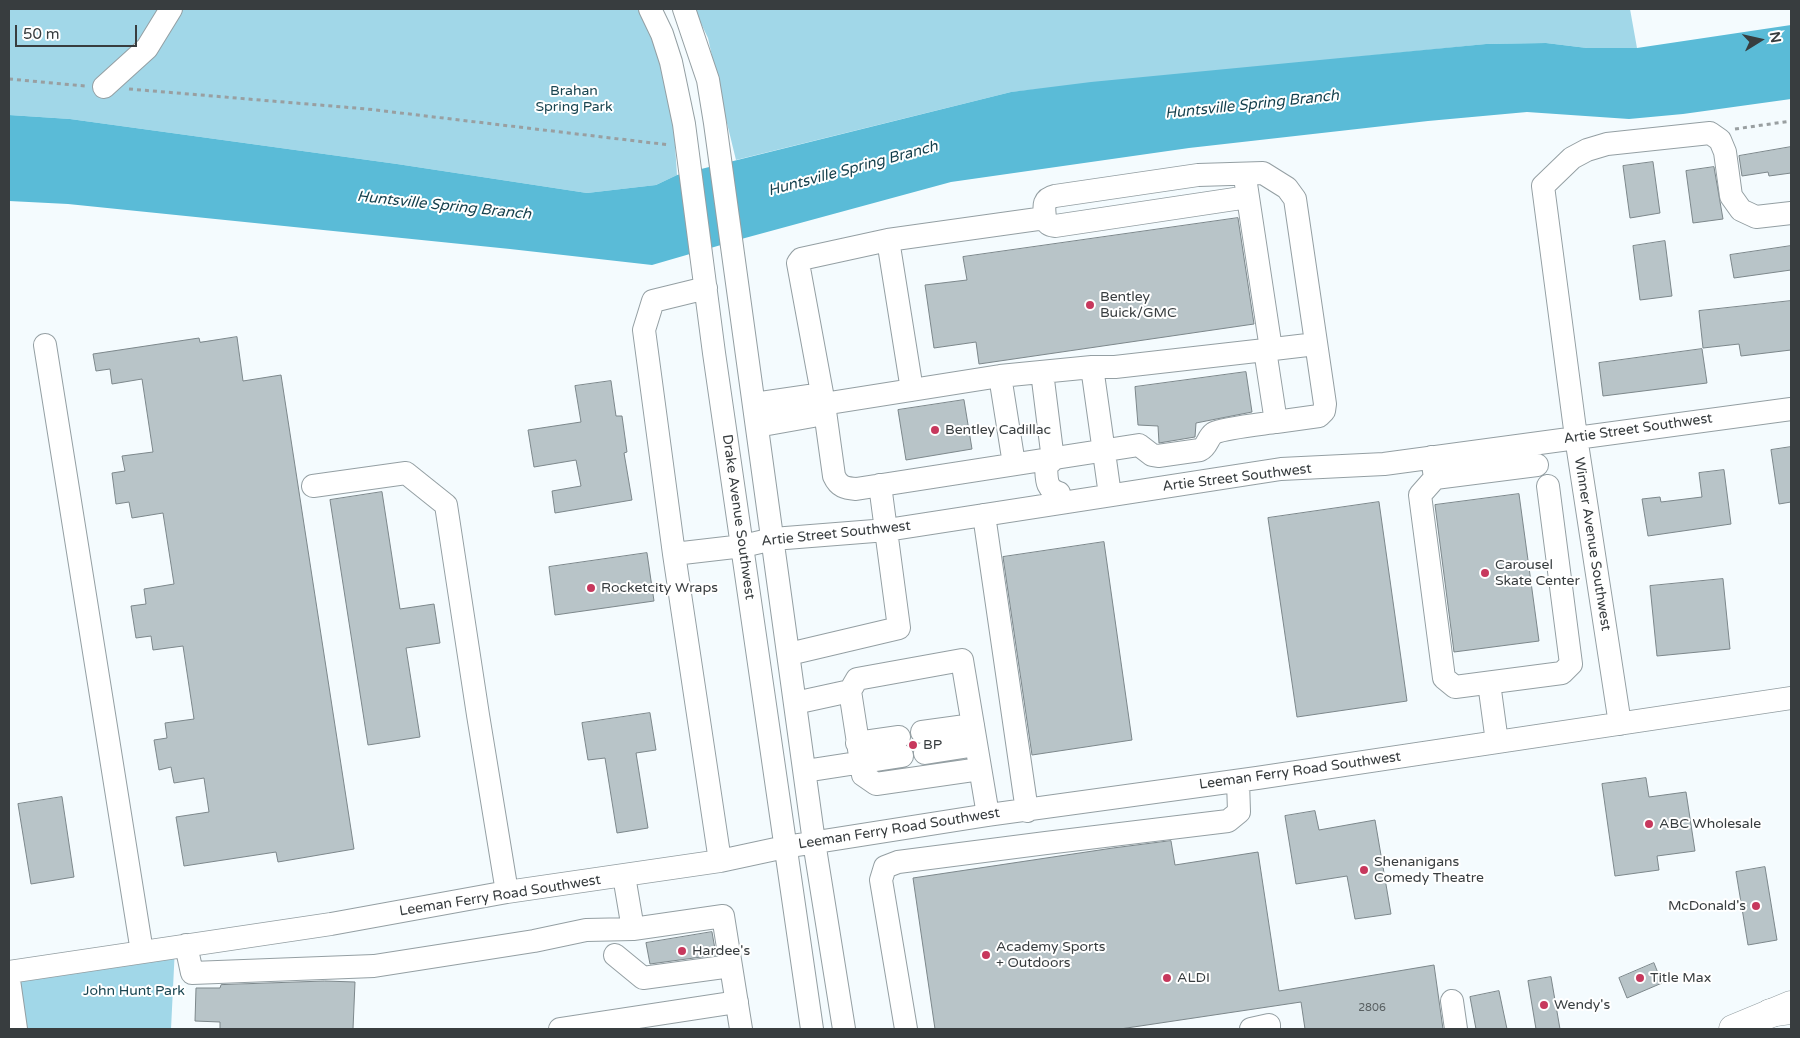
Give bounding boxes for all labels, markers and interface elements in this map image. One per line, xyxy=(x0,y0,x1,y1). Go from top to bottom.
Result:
scale bar xyxy=(18,15,140,47)
north arrow xyxy=(1735,15,1785,65)
text: 50 m xyxy=(23,25,60,43)
text: N xyxy=(1766,30,1785,44)
park label: Brahan Spring Park xyxy=(535,83,613,115)
water label: Huntsville Spring Branch xyxy=(1164,87,1340,123)
water label: Huntsville Spring Branch xyxy=(766,138,940,200)
water label: Huntsville Spring Branch xyxy=(356,188,532,224)
place label: Bentley Buick/GMC xyxy=(1100,289,1177,322)
marker: Bentley Buick/GMC xyxy=(1084,299,1096,311)
street label: Artie Street Southwest xyxy=(1563,410,1713,448)
place label: Bentley Cadillac xyxy=(945,422,1051,438)
marker: Bentley Cadillac xyxy=(929,424,941,436)
street label: Drake Avenue Southwest xyxy=(718,433,758,601)
street label: Winner Avenue Southwest xyxy=(1570,456,1614,632)
street label: Artie Street Southwest xyxy=(1161,461,1313,495)
street label: Artie Street Southwest xyxy=(760,518,912,550)
place label: Carousel Skate Center xyxy=(1495,557,1580,590)
marker: Carousel Skate Center xyxy=(1479,567,1491,579)
place label: Rocketcity Wraps xyxy=(601,580,718,596)
marker: Rocketcity Wraps xyxy=(585,582,597,594)
place label: BP xyxy=(923,737,942,753)
marker: BP xyxy=(907,739,919,751)
street label: Leeman Ferry Road Southwest xyxy=(1198,749,1402,793)
street label: Leeman Ferry Road Southwest xyxy=(797,805,1001,853)
place label: ABC Wholesale xyxy=(1659,816,1761,832)
marker: ABC Wholesale xyxy=(1643,818,1655,830)
place label: Shenanigans Comedy Theatre xyxy=(1374,854,1484,886)
marker: Shenanigans Comedy Theatre xyxy=(1358,864,1370,876)
street label: Leeman Ferry Road Southwest xyxy=(398,872,602,920)
place label: McDonald's xyxy=(1668,898,1746,914)
marker: McDonald's xyxy=(1750,900,1762,912)
place label: Academy Sports + Outdoors xyxy=(996,939,1106,972)
place label: Hardee's xyxy=(692,943,750,959)
marker: Hardee's xyxy=(676,945,688,957)
marker: Academy Sports + Outdoors xyxy=(980,949,992,961)
place label: ALDI xyxy=(1177,970,1210,986)
place label: Title Max xyxy=(1650,970,1711,986)
marker: ALDI xyxy=(1161,972,1173,984)
marker: Title Max xyxy=(1634,972,1646,984)
park label: John Hunt Park xyxy=(83,983,185,999)
place label: Wendy's xyxy=(1554,997,1610,1013)
marker: Wendy's xyxy=(1538,999,1550,1011)
house number: 2806 xyxy=(1358,1001,1386,1015)

